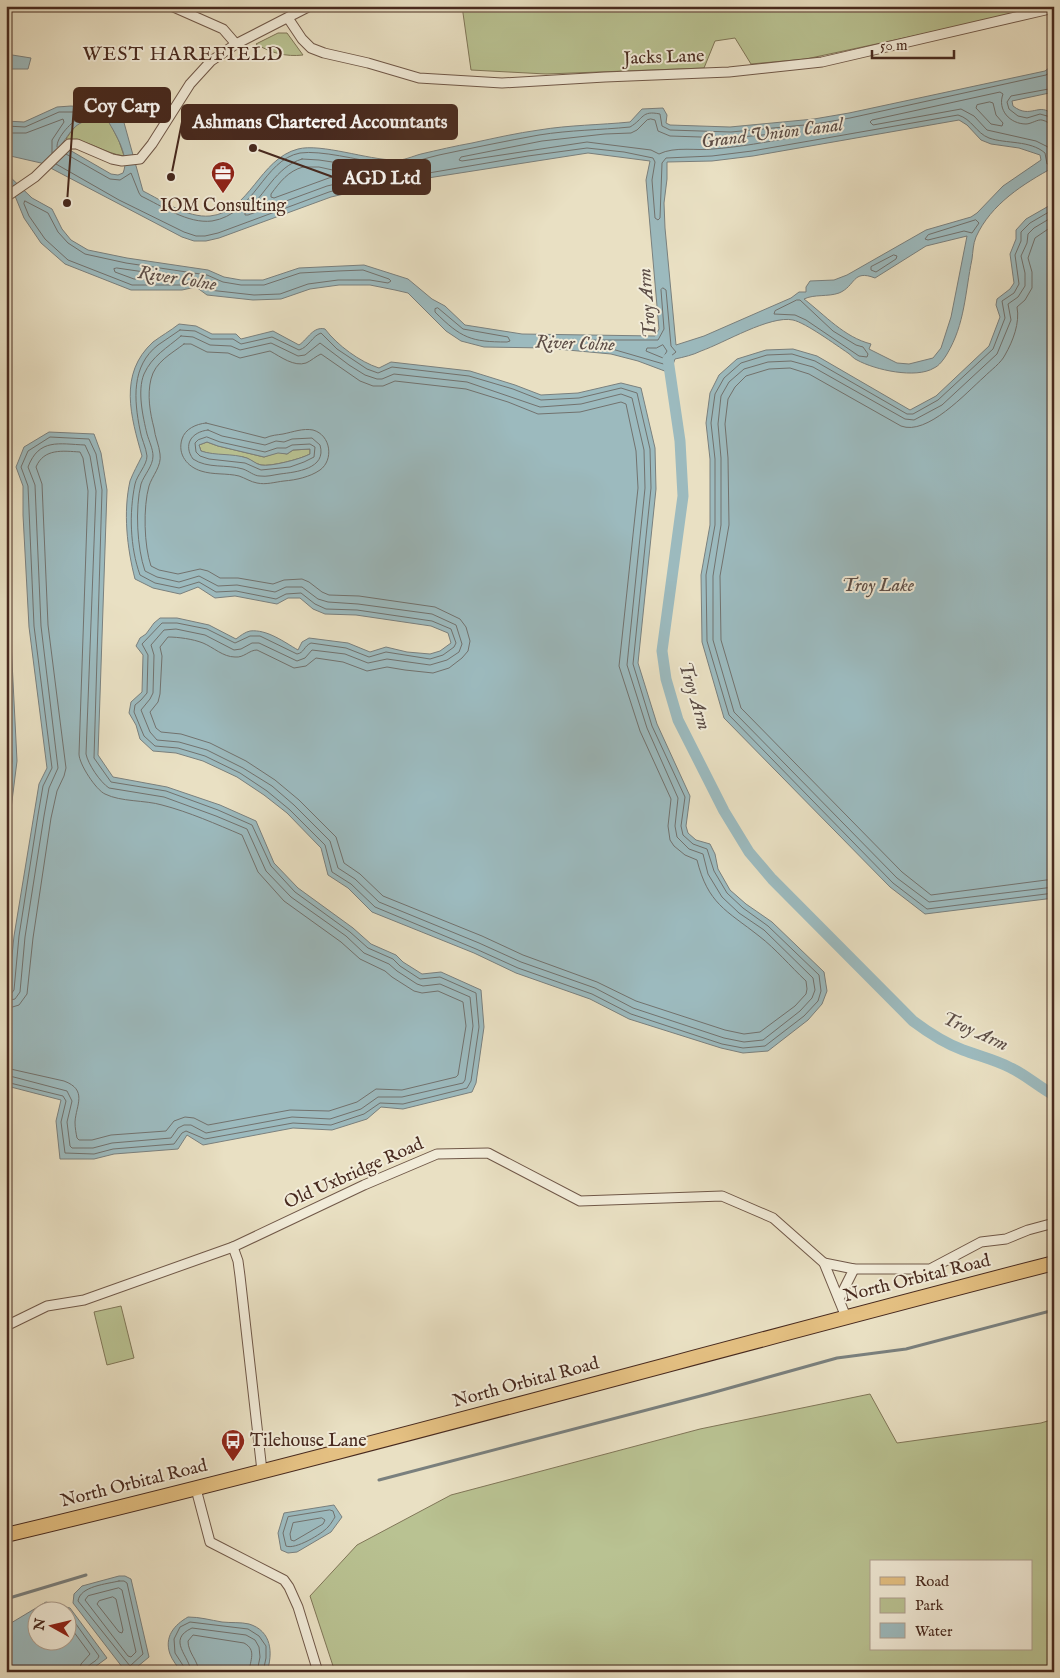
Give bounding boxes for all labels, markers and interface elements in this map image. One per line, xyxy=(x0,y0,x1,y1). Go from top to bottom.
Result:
scale bar xyxy=(872,28,955,60)
text: 50 m xyxy=(880,36,908,55)
district label: WEST HAREFIELD xyxy=(82,42,284,67)
street label: Jacks Lane xyxy=(621,45,705,71)
callout: Coy Carp xyxy=(74,88,170,122)
text: Coy Carp xyxy=(84,95,161,119)
callout: Ashmans Chartered Accountants xyxy=(182,105,457,139)
text: Ashmans Chartered Accountants xyxy=(192,111,448,135)
water label: Grand Union Canal xyxy=(700,113,846,155)
office icon: IOM Consulting xyxy=(210,160,236,194)
callout: AGD Ltd xyxy=(333,160,430,194)
text: AGD Ltd xyxy=(342,167,421,191)
place label: IOM Consulting xyxy=(160,195,286,218)
water label: River Colne xyxy=(136,261,219,297)
water label: Troy Arm xyxy=(633,267,663,339)
water label: River Colne xyxy=(535,331,616,357)
water label: Troy Lake xyxy=(842,574,915,598)
water label: Troy Arm xyxy=(672,659,716,733)
water label: Troy Arm xyxy=(938,1007,1012,1057)
street label: Old Uxbridge Road xyxy=(281,1133,428,1215)
street label: North Orbital Road xyxy=(841,1250,993,1308)
street label: North Orbital Road xyxy=(450,1352,602,1414)
bus stop icon: Tilehouse Lane xyxy=(220,1428,246,1462)
place label: Tilehouse Lane xyxy=(250,1430,366,1453)
street label: North Orbital Road xyxy=(58,1455,210,1513)
legend xyxy=(870,1560,1032,1650)
text: Road xyxy=(915,1572,950,1591)
text: Park xyxy=(915,1596,945,1615)
north arrow xyxy=(28,1600,78,1650)
text: N xyxy=(30,1617,50,1633)
text: Water xyxy=(915,1622,953,1641)

